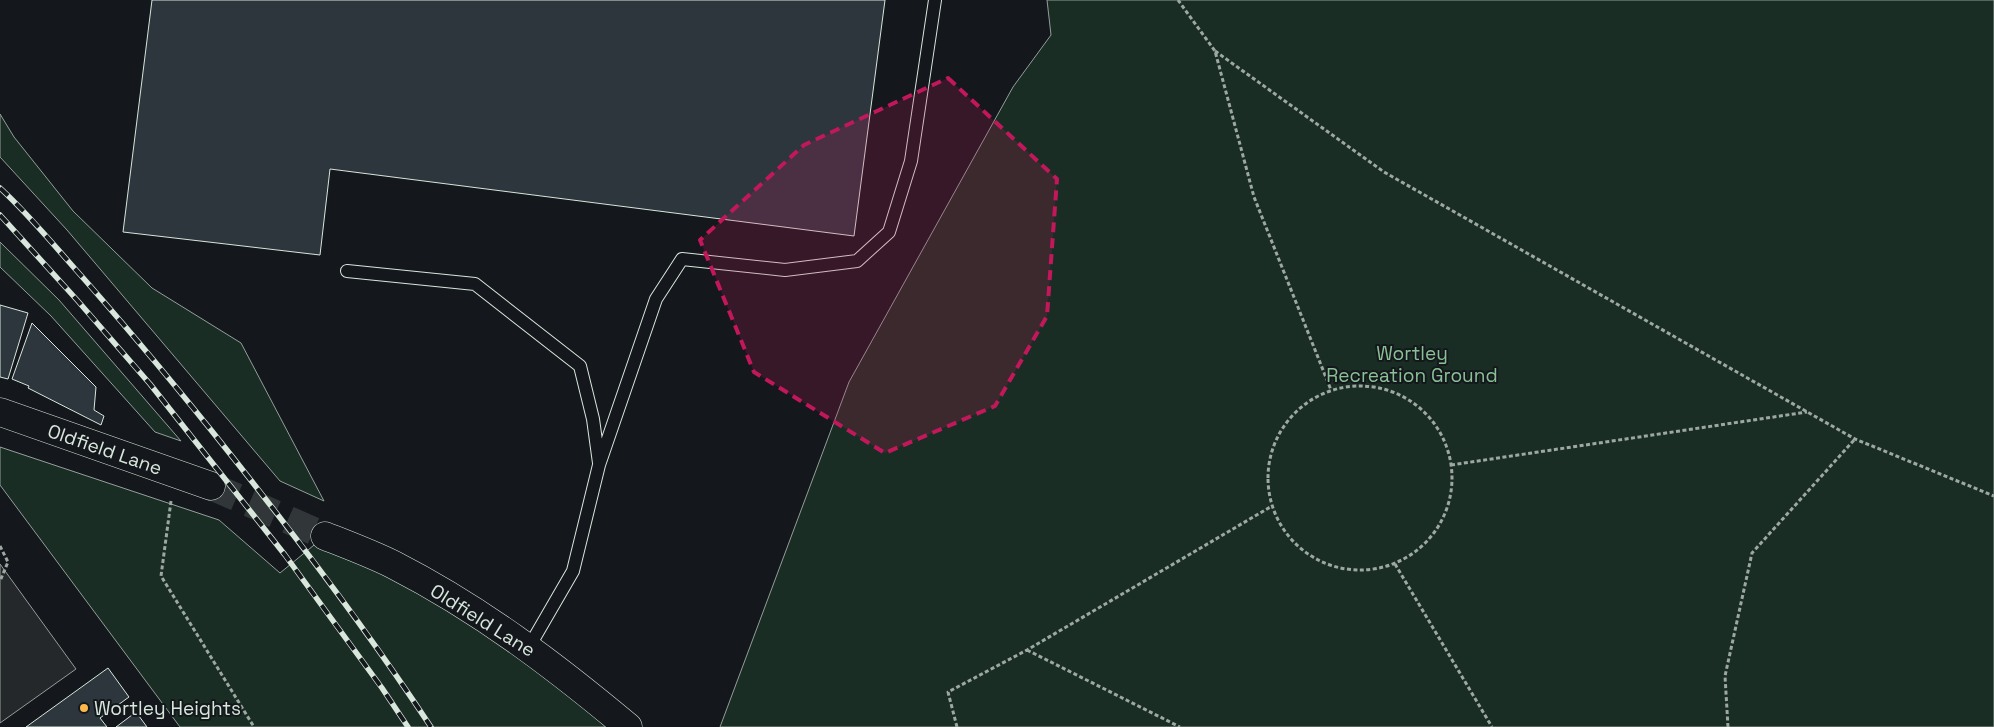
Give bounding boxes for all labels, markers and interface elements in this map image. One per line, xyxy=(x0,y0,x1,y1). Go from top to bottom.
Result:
park label: Wortley Recreation Ground xyxy=(1326,341,1498,388)
street label: Oldfield Lane xyxy=(44,418,165,481)
street label: Oldfield Lane xyxy=(425,578,540,663)
place label: Wortley Heights xyxy=(94,696,241,721)
marker: Wortley Heights xyxy=(78,702,90,714)

